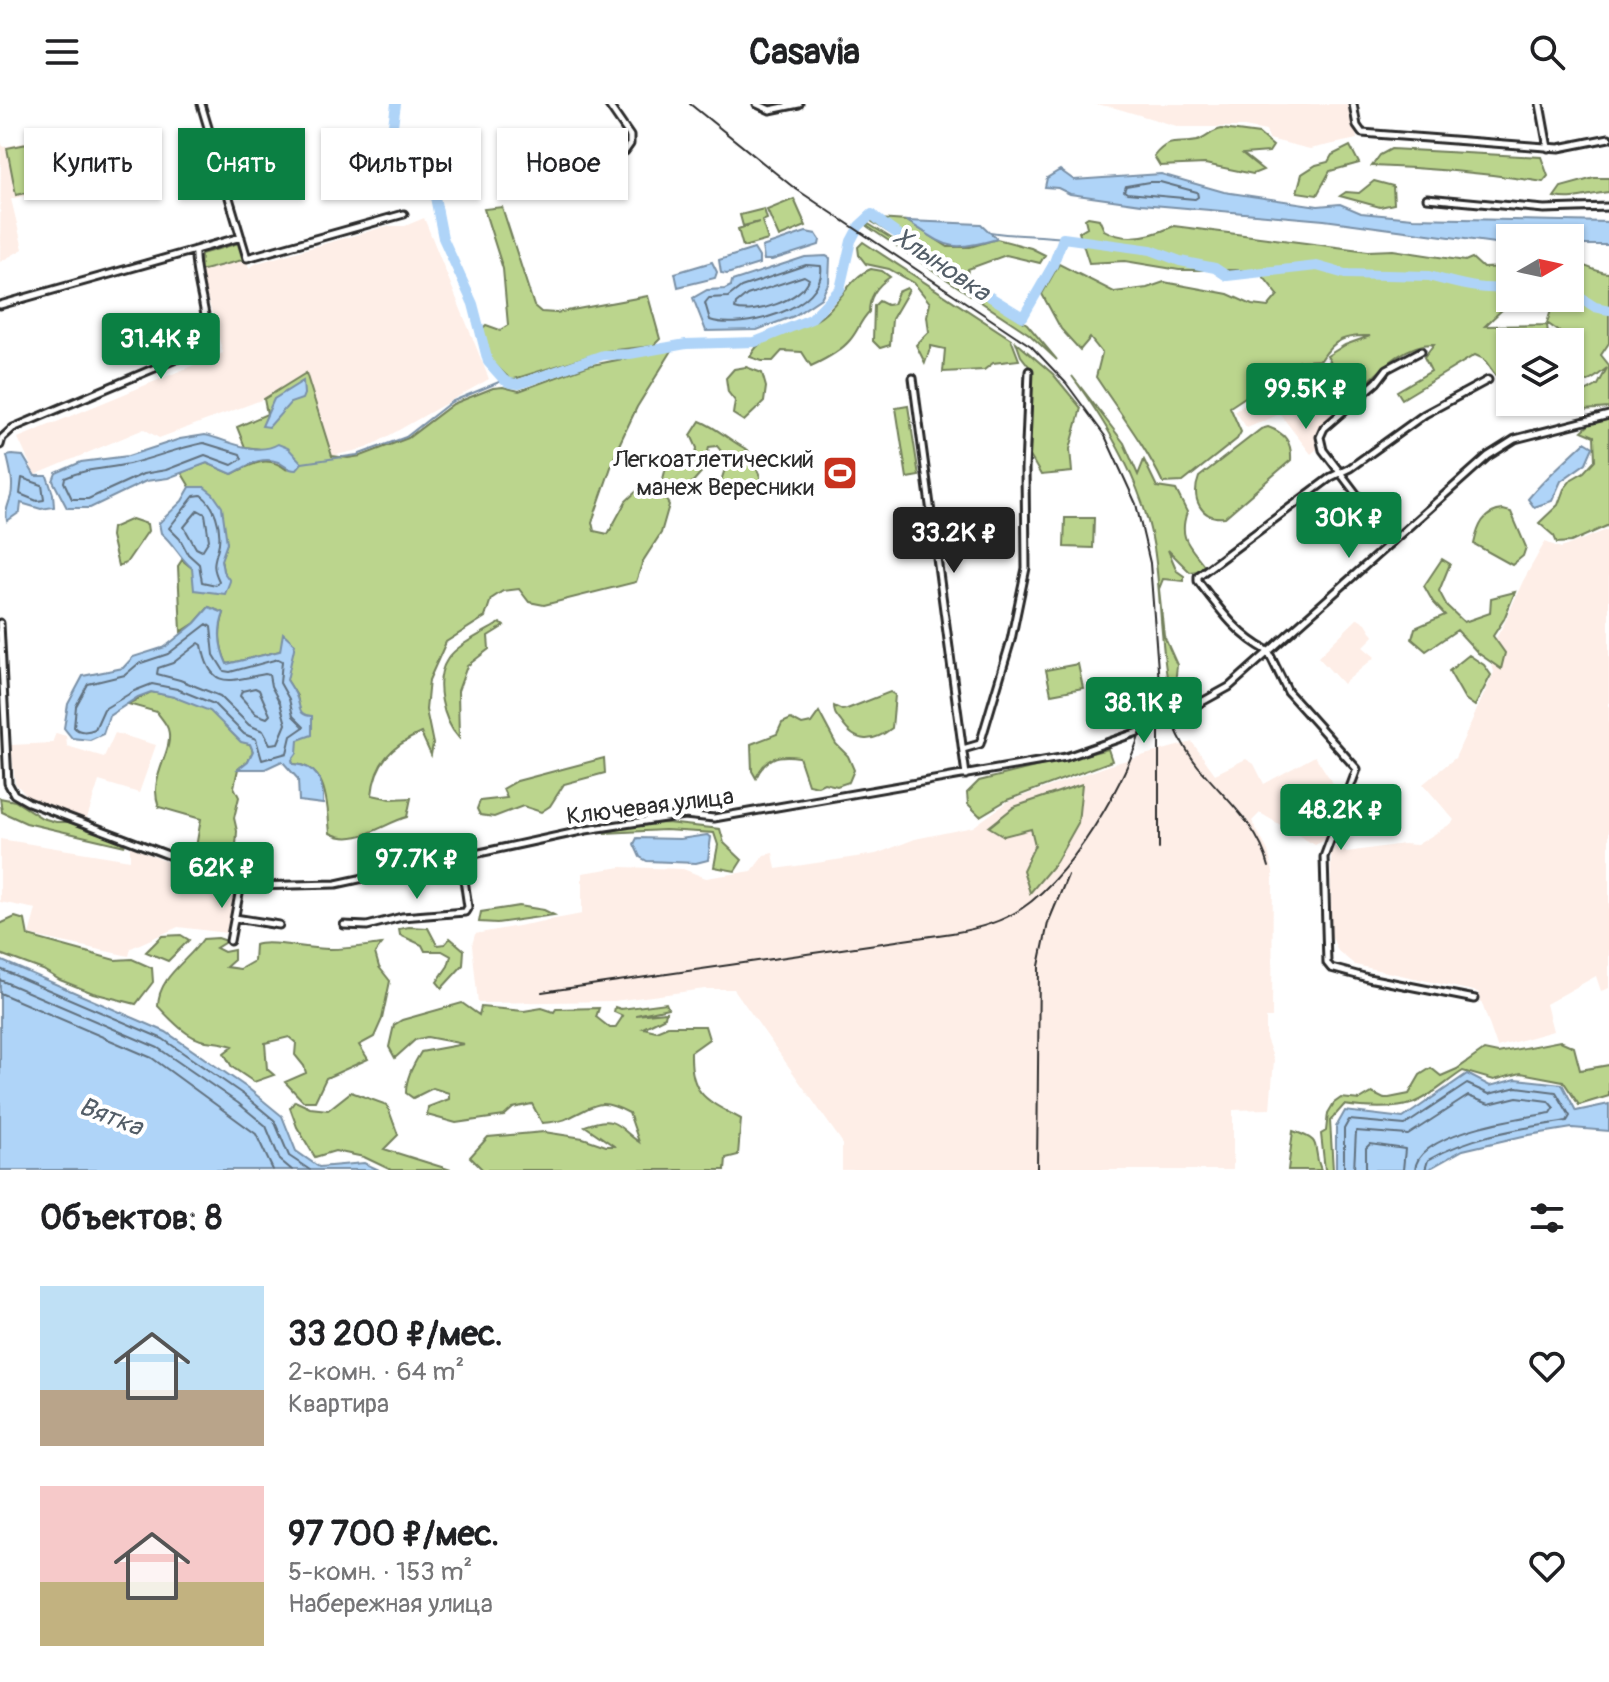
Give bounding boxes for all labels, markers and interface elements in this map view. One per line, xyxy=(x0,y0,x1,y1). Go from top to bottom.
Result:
icon: menu xyxy=(40,30,84,74)
text: Casavia xyxy=(749,30,860,75)
icon: search xyxy=(1525,30,1569,74)
chip: Купить xyxy=(24,128,162,200)
chip: Снять xyxy=(178,128,305,200)
chip: Фильтры xyxy=(321,128,481,200)
chip: Новое xyxy=(497,128,628,200)
water label: Хлыновка xyxy=(887,221,997,310)
north arrow xyxy=(1496,224,1584,312)
map controls xyxy=(1496,224,1584,416)
pin: 31.4K ₽ xyxy=(87,313,235,381)
text: 31.4K ₽ xyxy=(120,323,202,355)
button: layers xyxy=(1496,328,1584,416)
pin: 99.5K ₽ xyxy=(1232,363,1380,431)
text: 99.5K ₽ xyxy=(1264,373,1348,405)
place label: Легкоатлетический манеж Вересники xyxy=(612,445,814,502)
sports icon: Легкоатлетический манеж Вересники xyxy=(821,454,859,492)
pin: 30K ₽ xyxy=(1293,492,1405,560)
text: 30K ₽ xyxy=(1314,502,1384,534)
pin: 33.2K ₽ xyxy=(880,507,1028,575)
text: 33.2K ₽ xyxy=(911,517,997,549)
pin: 38.1K ₽ xyxy=(1070,677,1218,745)
text: 38.1K ₽ xyxy=(1104,687,1184,719)
street label: Ключевая улица xyxy=(565,782,735,831)
pin: 48.2K ₽ xyxy=(1267,784,1415,852)
text: 48.2K ₽ xyxy=(1298,794,1384,826)
pin: 97.7K ₽ xyxy=(343,833,491,901)
pin: 62K ₽ xyxy=(166,842,278,910)
text: 97.7K ₽ xyxy=(375,843,459,875)
text: 62K ₽ xyxy=(189,852,255,884)
water label: Вятка xyxy=(74,1090,149,1144)
icon: filters xyxy=(1525,1196,1569,1240)
text: Объектов: 8 xyxy=(40,1197,222,1240)
text: 33 200 ₽/мес. xyxy=(288,1313,503,1356)
icon: home xyxy=(104,1318,200,1414)
icon: heart xyxy=(1525,1344,1569,1388)
text: 2-комн. · 64 m² xyxy=(288,1356,464,1388)
text: Квартира xyxy=(288,1388,389,1420)
text: 97 700 ₽/мес. xyxy=(288,1513,499,1556)
icon: home xyxy=(104,1518,200,1614)
icon: heart xyxy=(1525,1544,1569,1588)
text: 5-комн. · 153 m² xyxy=(288,1556,472,1588)
text: Набережная улица xyxy=(288,1588,493,1620)

